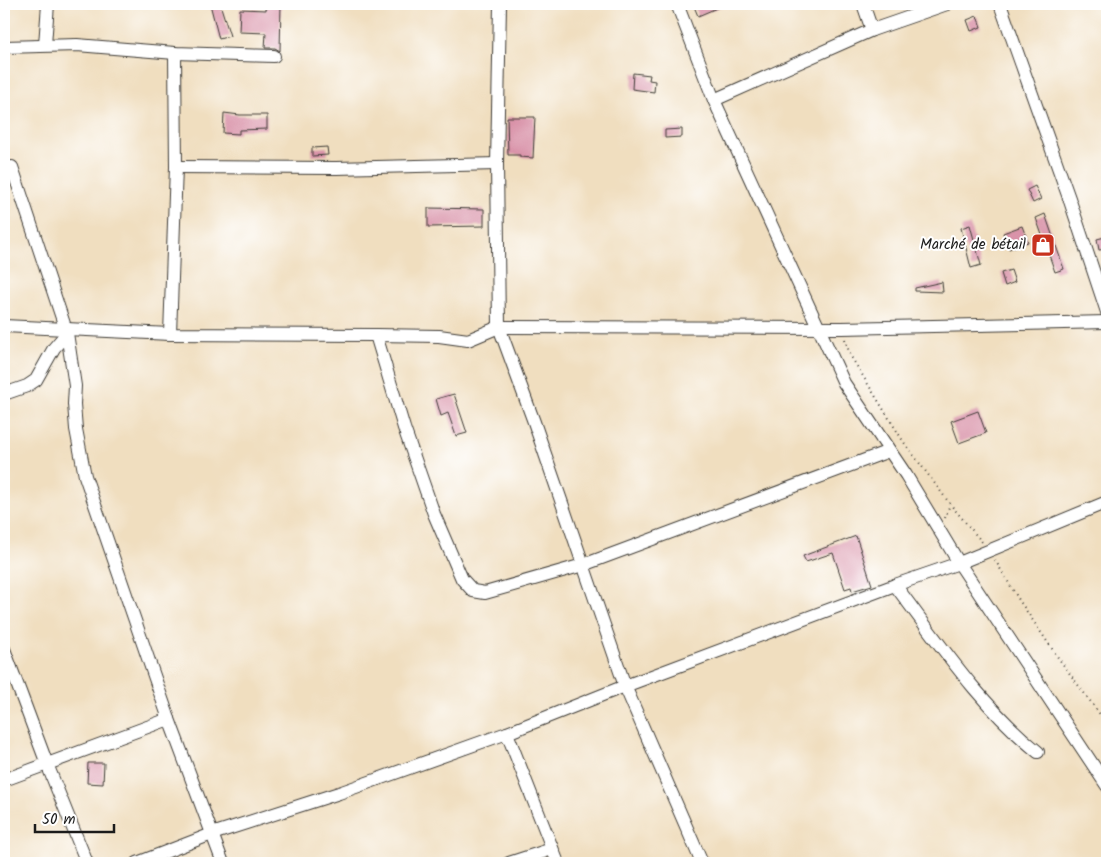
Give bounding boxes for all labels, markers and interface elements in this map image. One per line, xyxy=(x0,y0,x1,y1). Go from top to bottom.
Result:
shop icon: Marché de bétail xyxy=(1030,232,1056,258)
place label: Marché de bétail xyxy=(920,233,1026,257)
scale bar xyxy=(35,802,114,834)
text: 50 m xyxy=(42,808,76,832)

